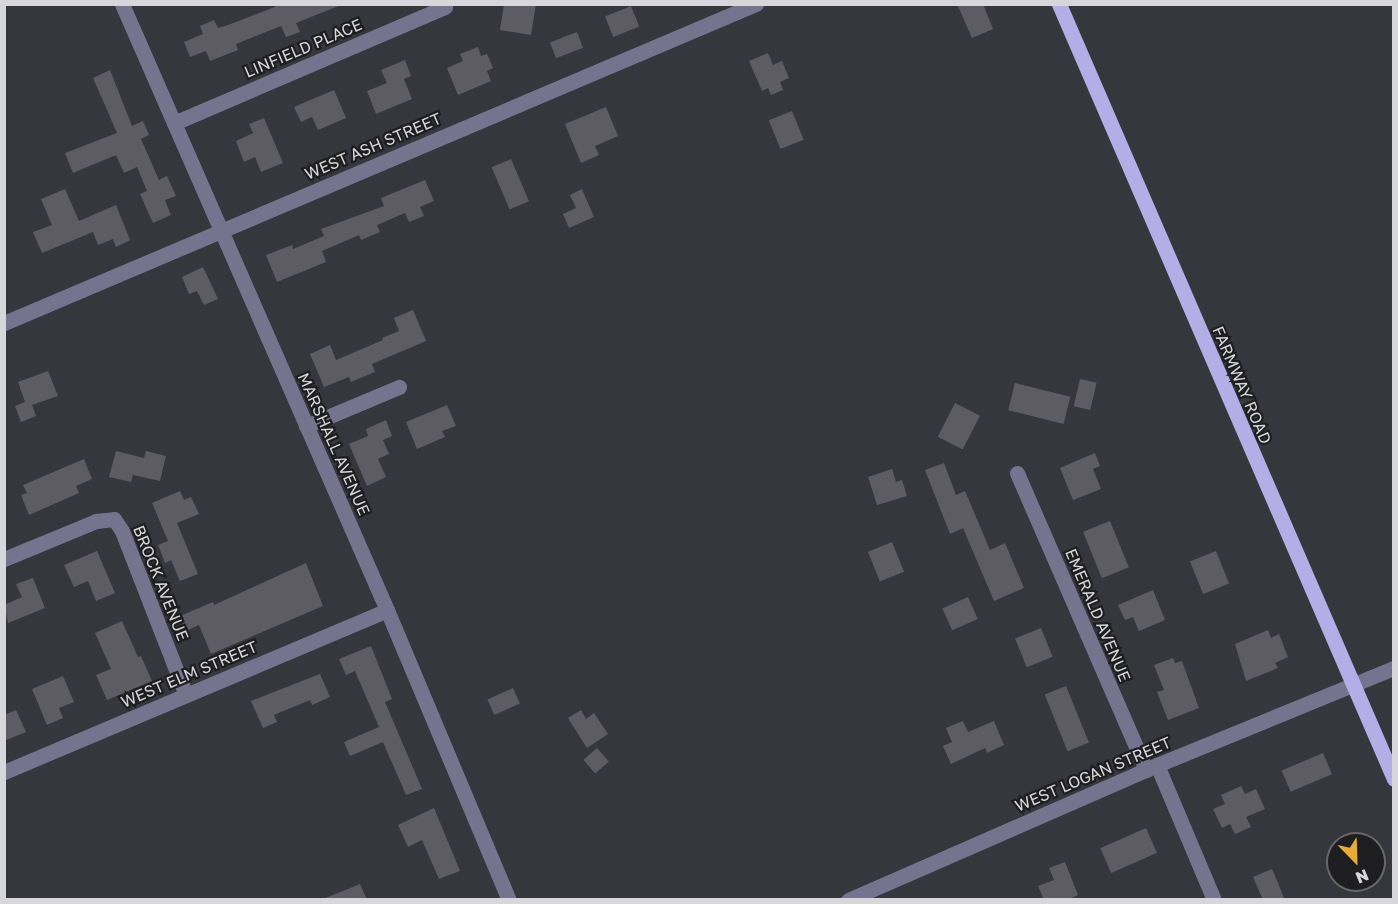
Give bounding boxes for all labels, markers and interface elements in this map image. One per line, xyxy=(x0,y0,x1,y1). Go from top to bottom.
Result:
street label: LINFIELD PLACE xyxy=(241,15,365,81)
street label: WEST ASH STREET xyxy=(302,109,444,183)
street label: FARMWAY ROAD xyxy=(1209,323,1275,447)
street label: MARSHALL AVENUE xyxy=(294,370,374,518)
street label: BROCK AVENUE xyxy=(129,523,193,643)
street label: EMERALD AVENUE xyxy=(1061,546,1135,684)
street label: WEST ELM STREET xyxy=(118,637,260,711)
street label: WEST LOGAN STREET xyxy=(1012,732,1174,816)
north arrow xyxy=(1326,832,1386,892)
text: N xyxy=(1353,865,1372,888)

